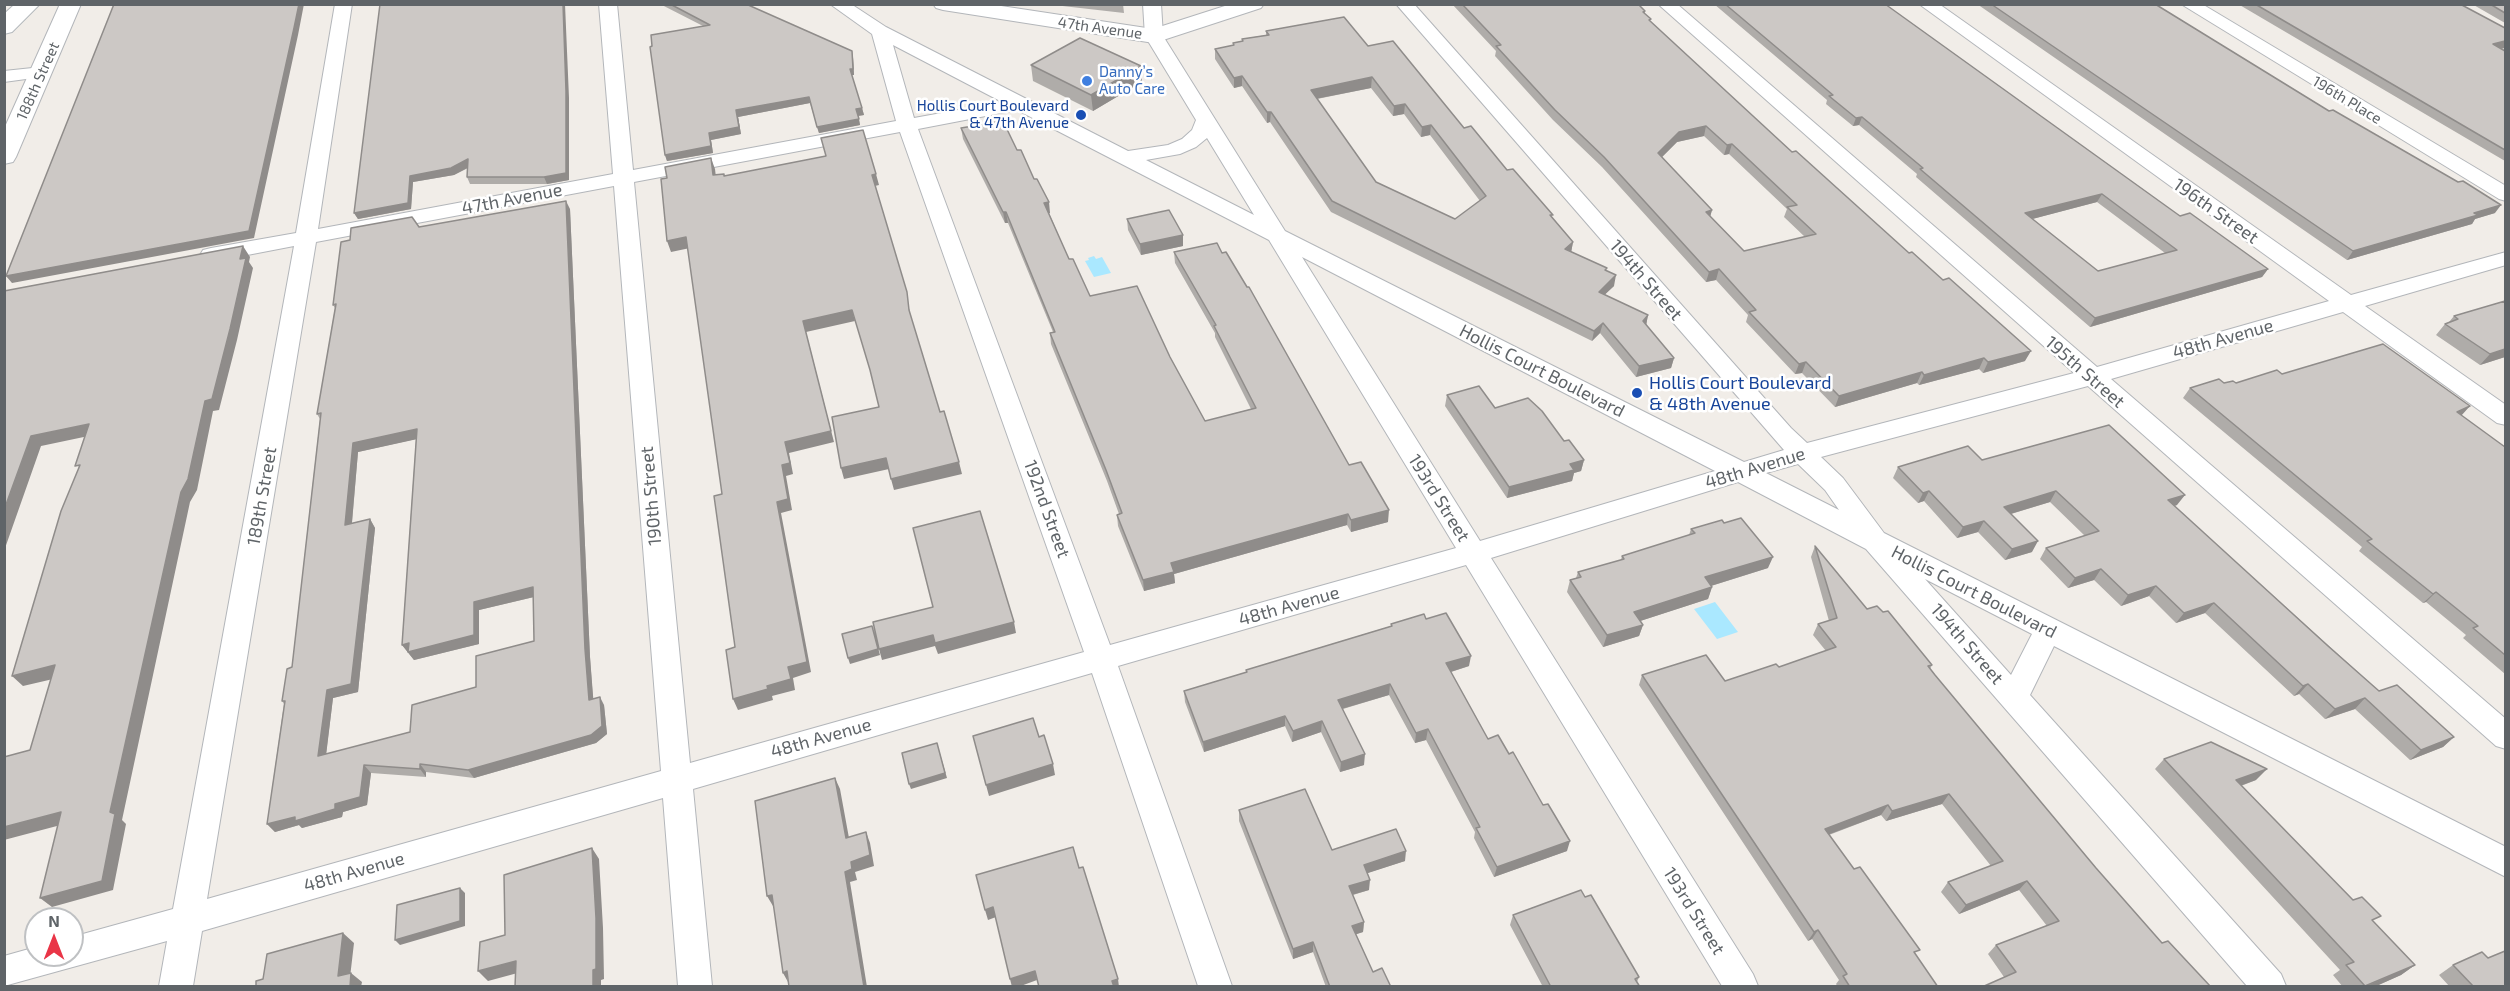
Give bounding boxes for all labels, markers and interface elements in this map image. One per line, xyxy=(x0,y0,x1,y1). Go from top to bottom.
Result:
street label: 47th Avenue xyxy=(1057,13,1143,43)
street label: 188th Street xyxy=(13,39,63,123)
place label: Danny’s Auto Care xyxy=(1099,63,1165,98)
street label: 196th Place xyxy=(2309,72,2385,128)
marker: Danny’s Auto Care xyxy=(1080,74,1094,88)
place label: Hollis Court Boulevard & 47th Avenue xyxy=(917,97,1069,132)
marker: Hollis Court Boulevard & 47th Avenue xyxy=(1074,108,1088,122)
street label: 196th Street xyxy=(2169,174,2263,248)
street label: 47th Avenue xyxy=(460,179,564,219)
street label: 194th Street xyxy=(1605,235,1687,325)
street label: 48th Avenue xyxy=(2170,314,2276,364)
street label: Hollis Court Boulevard xyxy=(1456,320,1628,422)
street label: 195th Street xyxy=(2041,332,2129,412)
place label: Hollis Court Boulevard & 48th Avenue xyxy=(1649,372,1832,415)
marker: Hollis Court Boulevard & 48th Avenue xyxy=(1630,386,1644,400)
street label: 48th Avenue xyxy=(1702,443,1808,493)
street label: 189th Street xyxy=(243,445,281,547)
street label: 190th Street xyxy=(636,445,666,547)
street label: 193rd Street xyxy=(1404,450,1474,546)
street label: 192nd Street xyxy=(1019,457,1075,561)
street label: Hollis Court Boulevard xyxy=(1888,541,2060,643)
street label: 48th Avenue xyxy=(1236,581,1342,631)
street label: 194th Street xyxy=(1926,599,2008,689)
street label: 48th Avenue xyxy=(768,713,874,763)
street label: 48th Avenue xyxy=(301,847,407,897)
street label: 193rd Street xyxy=(1659,863,1729,959)
north arrow xyxy=(24,907,84,967)
text: N xyxy=(48,911,60,930)

